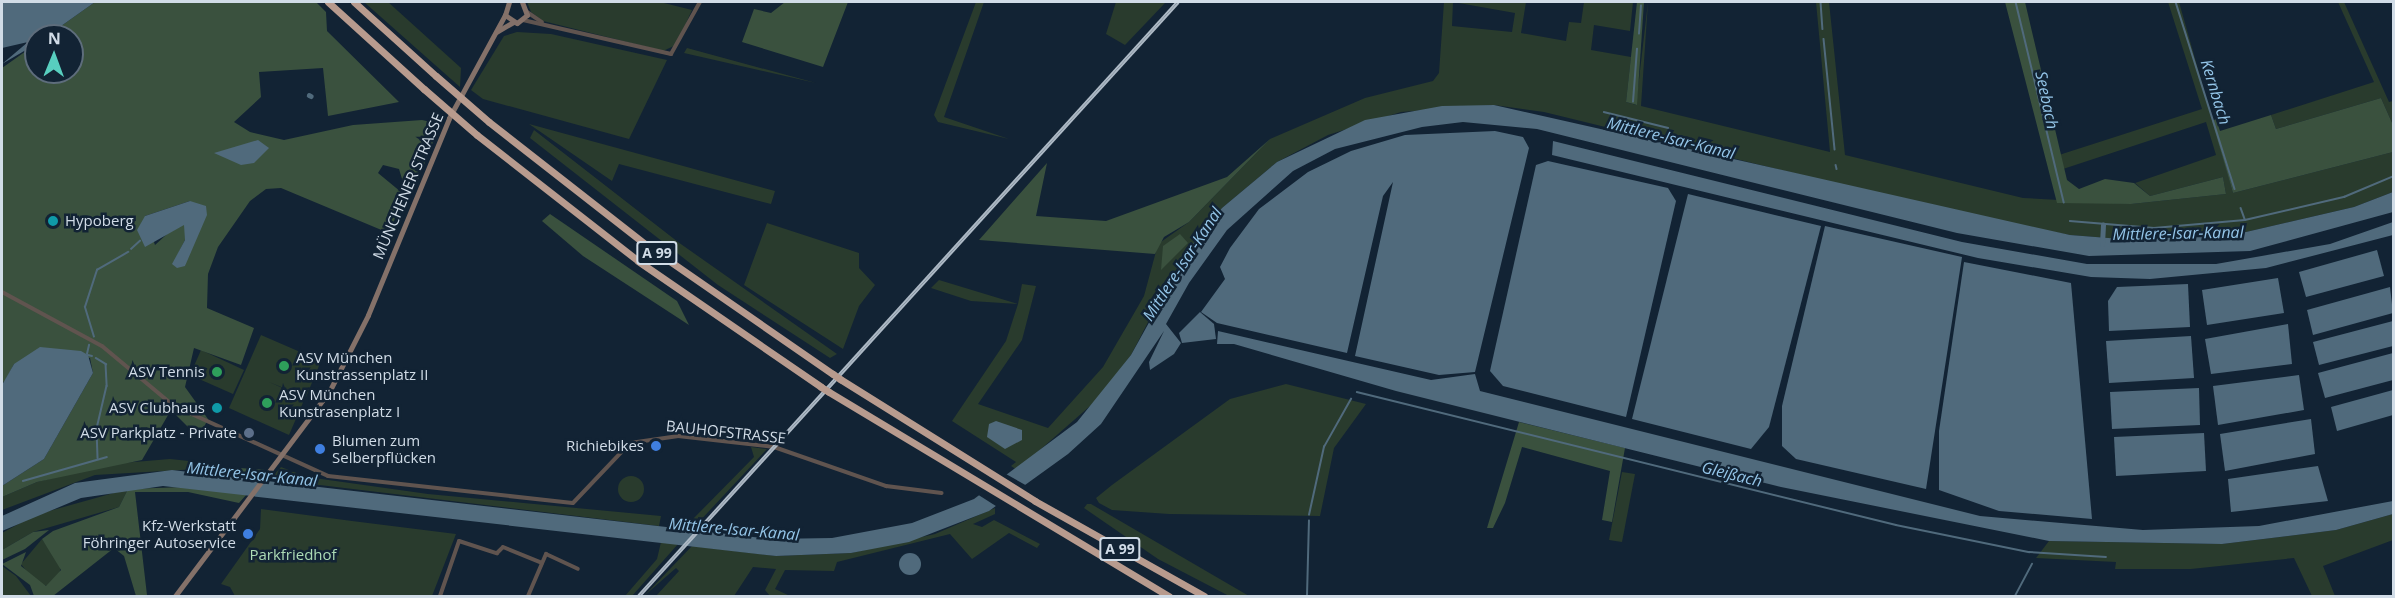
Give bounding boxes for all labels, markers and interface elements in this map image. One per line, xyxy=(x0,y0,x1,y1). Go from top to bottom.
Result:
north arrow xyxy=(24,24,84,84)
text: N xyxy=(48,27,61,49)
water label: Kernbach xyxy=(2197,57,2235,127)
water label: Seebach xyxy=(2032,69,2062,131)
street label: MÜNCHENER STRASSE xyxy=(369,110,447,262)
water label: Mittlere-Isar-Kanal xyxy=(1605,113,1737,163)
water label: Mittlere-Isar-Kanal xyxy=(1138,204,1226,324)
place label: Hypoberg xyxy=(65,212,134,230)
marker: Hypoberg xyxy=(46,214,60,228)
water label: Mittlere-Isar-Kanal xyxy=(2112,222,2244,244)
road number: A 99 xyxy=(636,242,678,264)
place label: ASV München Kunstrassenplatz II xyxy=(296,348,428,383)
marker: ASV München Kunstrassenplatz II xyxy=(277,359,291,373)
place label: ASV Tennis xyxy=(128,363,205,381)
marker: ASV Tennis xyxy=(210,365,224,379)
place label: ASV München Kunstrasenplatz I xyxy=(279,385,400,420)
marker: ASV München Kunstrasenplatz I xyxy=(260,396,274,410)
place label: ASV Clubhaus xyxy=(109,399,205,417)
marker: ASV Clubhaus xyxy=(210,401,224,415)
street label: BAUHOFSTRASSE xyxy=(665,417,787,447)
place label: ASV Parkplatz - Private xyxy=(80,424,237,442)
marker: ASV Parkplatz - Private xyxy=(242,426,256,440)
place label: Blumen zum Selberpflücken xyxy=(332,431,436,466)
place label: Richiebikes xyxy=(566,437,644,455)
marker: Richiebikes xyxy=(649,439,663,453)
marker: Blumen zum Selberpflücken xyxy=(313,442,327,456)
water label: Gleißach xyxy=(1700,457,1764,491)
water label: Mittlere-Isar-Kanal xyxy=(186,458,318,490)
water label: Mittlere-Isar-Kanal xyxy=(668,514,800,544)
place label: Kfz-Werkstatt Föhringer Autoservice xyxy=(83,516,236,551)
marker: Kfz-Werkstatt Föhringer Autoservice xyxy=(241,527,255,541)
road number: A 99 xyxy=(1099,538,1141,560)
park label: Parkfriedhof xyxy=(249,546,337,564)

